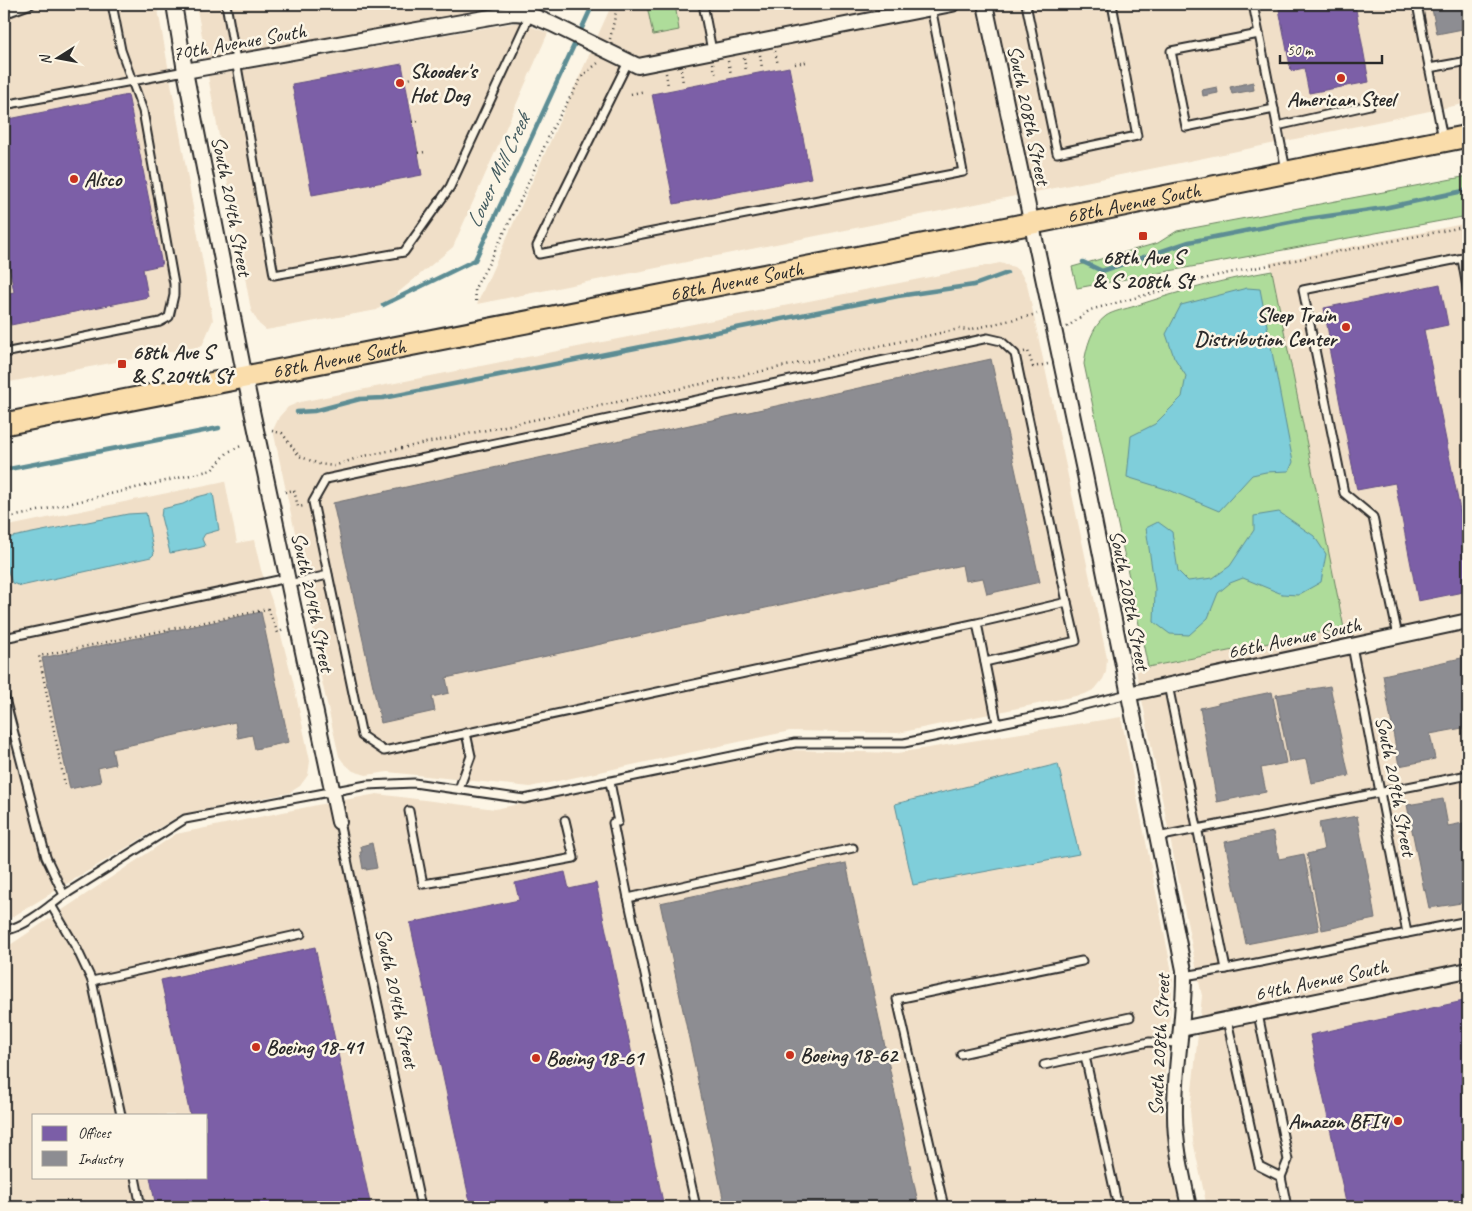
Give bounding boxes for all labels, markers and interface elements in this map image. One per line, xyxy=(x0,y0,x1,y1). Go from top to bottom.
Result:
street label: 70th Avenue South xyxy=(170,17,309,67)
north arrow xyxy=(32,32,82,82)
scale bar xyxy=(1280,32,1382,64)
text: 50 m xyxy=(1287,41,1314,60)
street label: South 208th Street xyxy=(1002,43,1057,189)
text: N xyxy=(36,52,55,66)
place label: Skooder's Hot Dog xyxy=(410,58,479,108)
marker: American Steel xyxy=(1335,72,1347,84)
marker: Skooder's Hot Dog xyxy=(394,77,406,89)
place label: American Steel xyxy=(1287,86,1399,112)
water label: Lower Mill Creek xyxy=(459,106,538,232)
street label: South 204th Street xyxy=(206,134,259,280)
place label: Alsco xyxy=(84,166,123,192)
marker: Alsco xyxy=(68,173,80,185)
street label: 68th Avenue South xyxy=(1064,176,1204,229)
marker: 68th Ave S & S 208th St xyxy=(1137,230,1149,242)
place label: 68th Ave S & S 208th St xyxy=(1093,244,1196,294)
street label: 68th Avenue South xyxy=(667,255,807,307)
place label: Sleep Train Distribution Center xyxy=(1195,302,1338,352)
marker: Sleep Train Distribution Center xyxy=(1340,321,1352,333)
street label: 68th Avenue South xyxy=(270,333,409,384)
place label: 68th Ave S & S 204th St xyxy=(132,339,235,389)
marker: 68th Ave S & S 204th St xyxy=(116,358,128,370)
street label: South 208th Street xyxy=(1104,528,1157,674)
street label: South 204th Street xyxy=(286,530,341,676)
street label: 66th Avenue South xyxy=(1225,611,1364,665)
street label: South 209th Street xyxy=(1370,714,1423,860)
street label: South 204th Street xyxy=(370,926,425,1072)
street label: 64th Avenue South xyxy=(1252,953,1391,1007)
street label: South 208th Street xyxy=(1142,971,1176,1117)
place label: Boeing 18-41 xyxy=(266,1034,365,1060)
marker: Boeing 18-41 xyxy=(250,1041,262,1053)
place label: Boeing 18-62 xyxy=(800,1042,900,1068)
place label: Boeing 18-61 xyxy=(546,1045,646,1071)
marker: Boeing 18-62 xyxy=(784,1049,796,1061)
marker: Boeing 18-61 xyxy=(530,1052,542,1064)
place label: Amazon BFI4 xyxy=(1288,1108,1391,1134)
legend xyxy=(32,1114,208,1178)
marker: Amazon BFI4 xyxy=(1392,1115,1404,1127)
text: Offices xyxy=(78,1124,112,1143)
text: Industry xyxy=(78,1150,125,1169)

